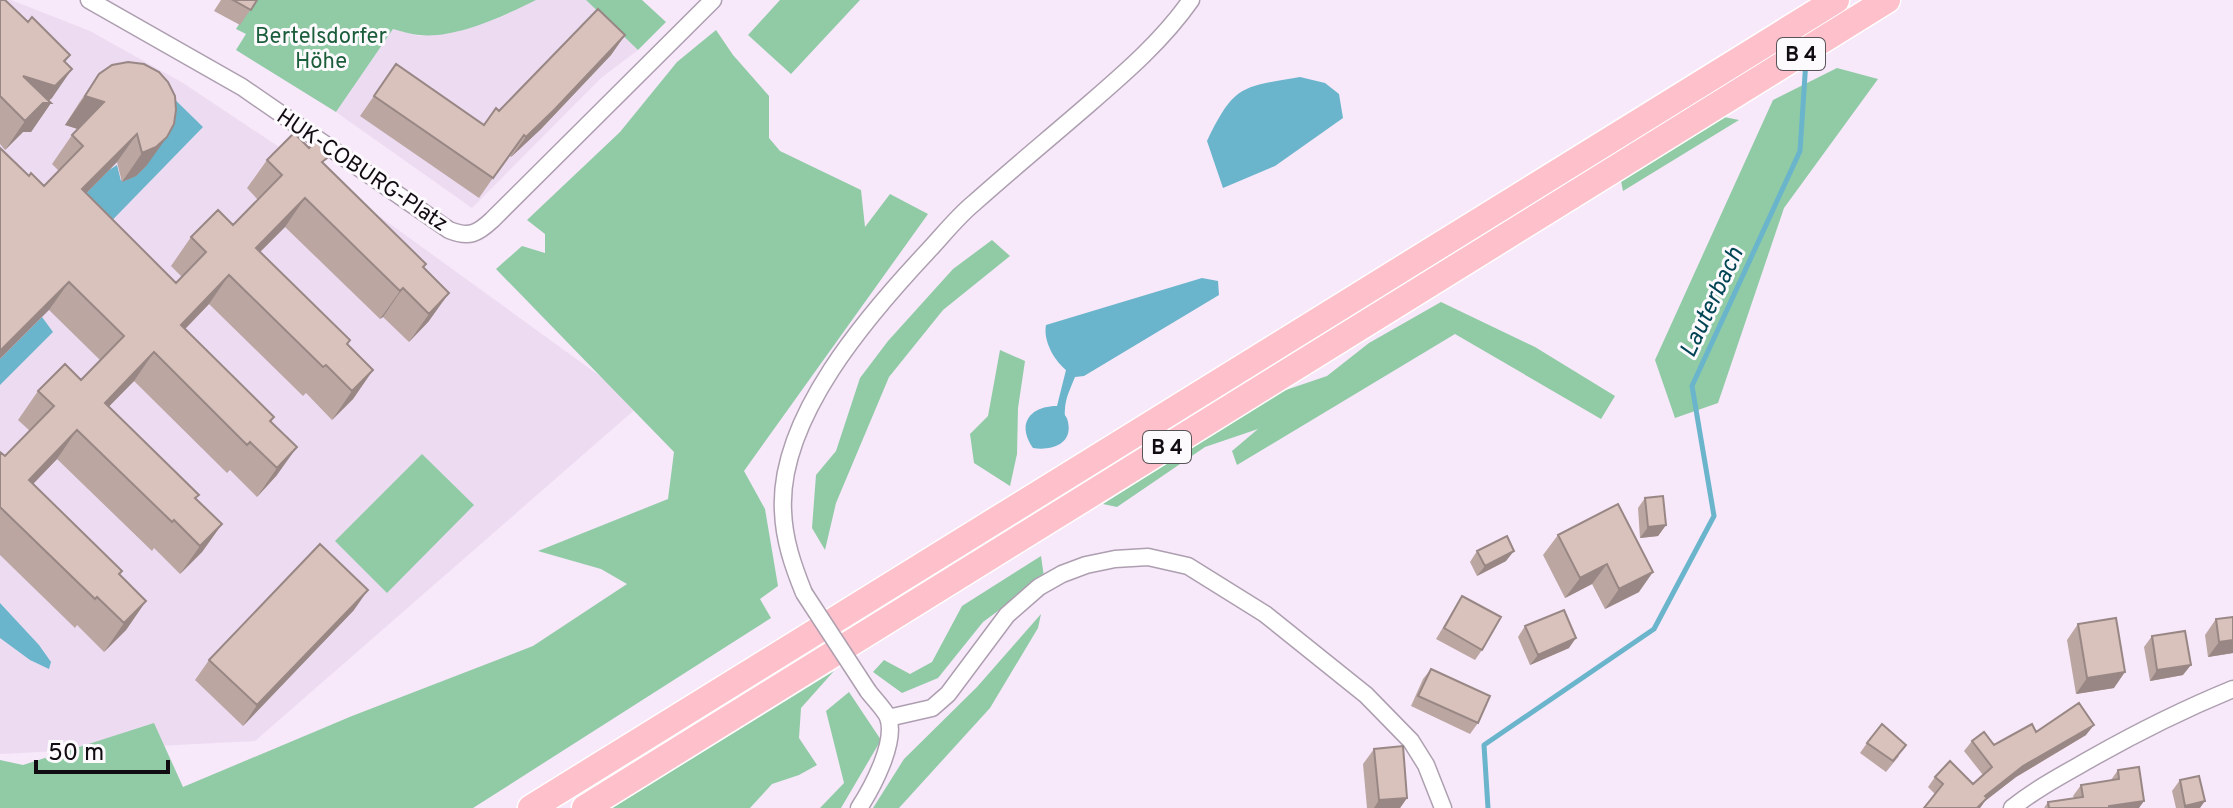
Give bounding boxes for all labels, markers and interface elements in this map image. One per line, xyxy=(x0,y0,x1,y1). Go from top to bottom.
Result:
park label: Bertelsdorfer Höhe xyxy=(255,24,387,76)
road number: B 4 xyxy=(1777,38,1825,70)
street label: HUK-COBURG-Platz xyxy=(271,104,452,238)
water label: Lauterbach xyxy=(1674,243,1751,363)
road number: B 4 xyxy=(1143,431,1191,463)
scale bar xyxy=(36,724,168,774)
text: 50 m xyxy=(48,739,104,769)

